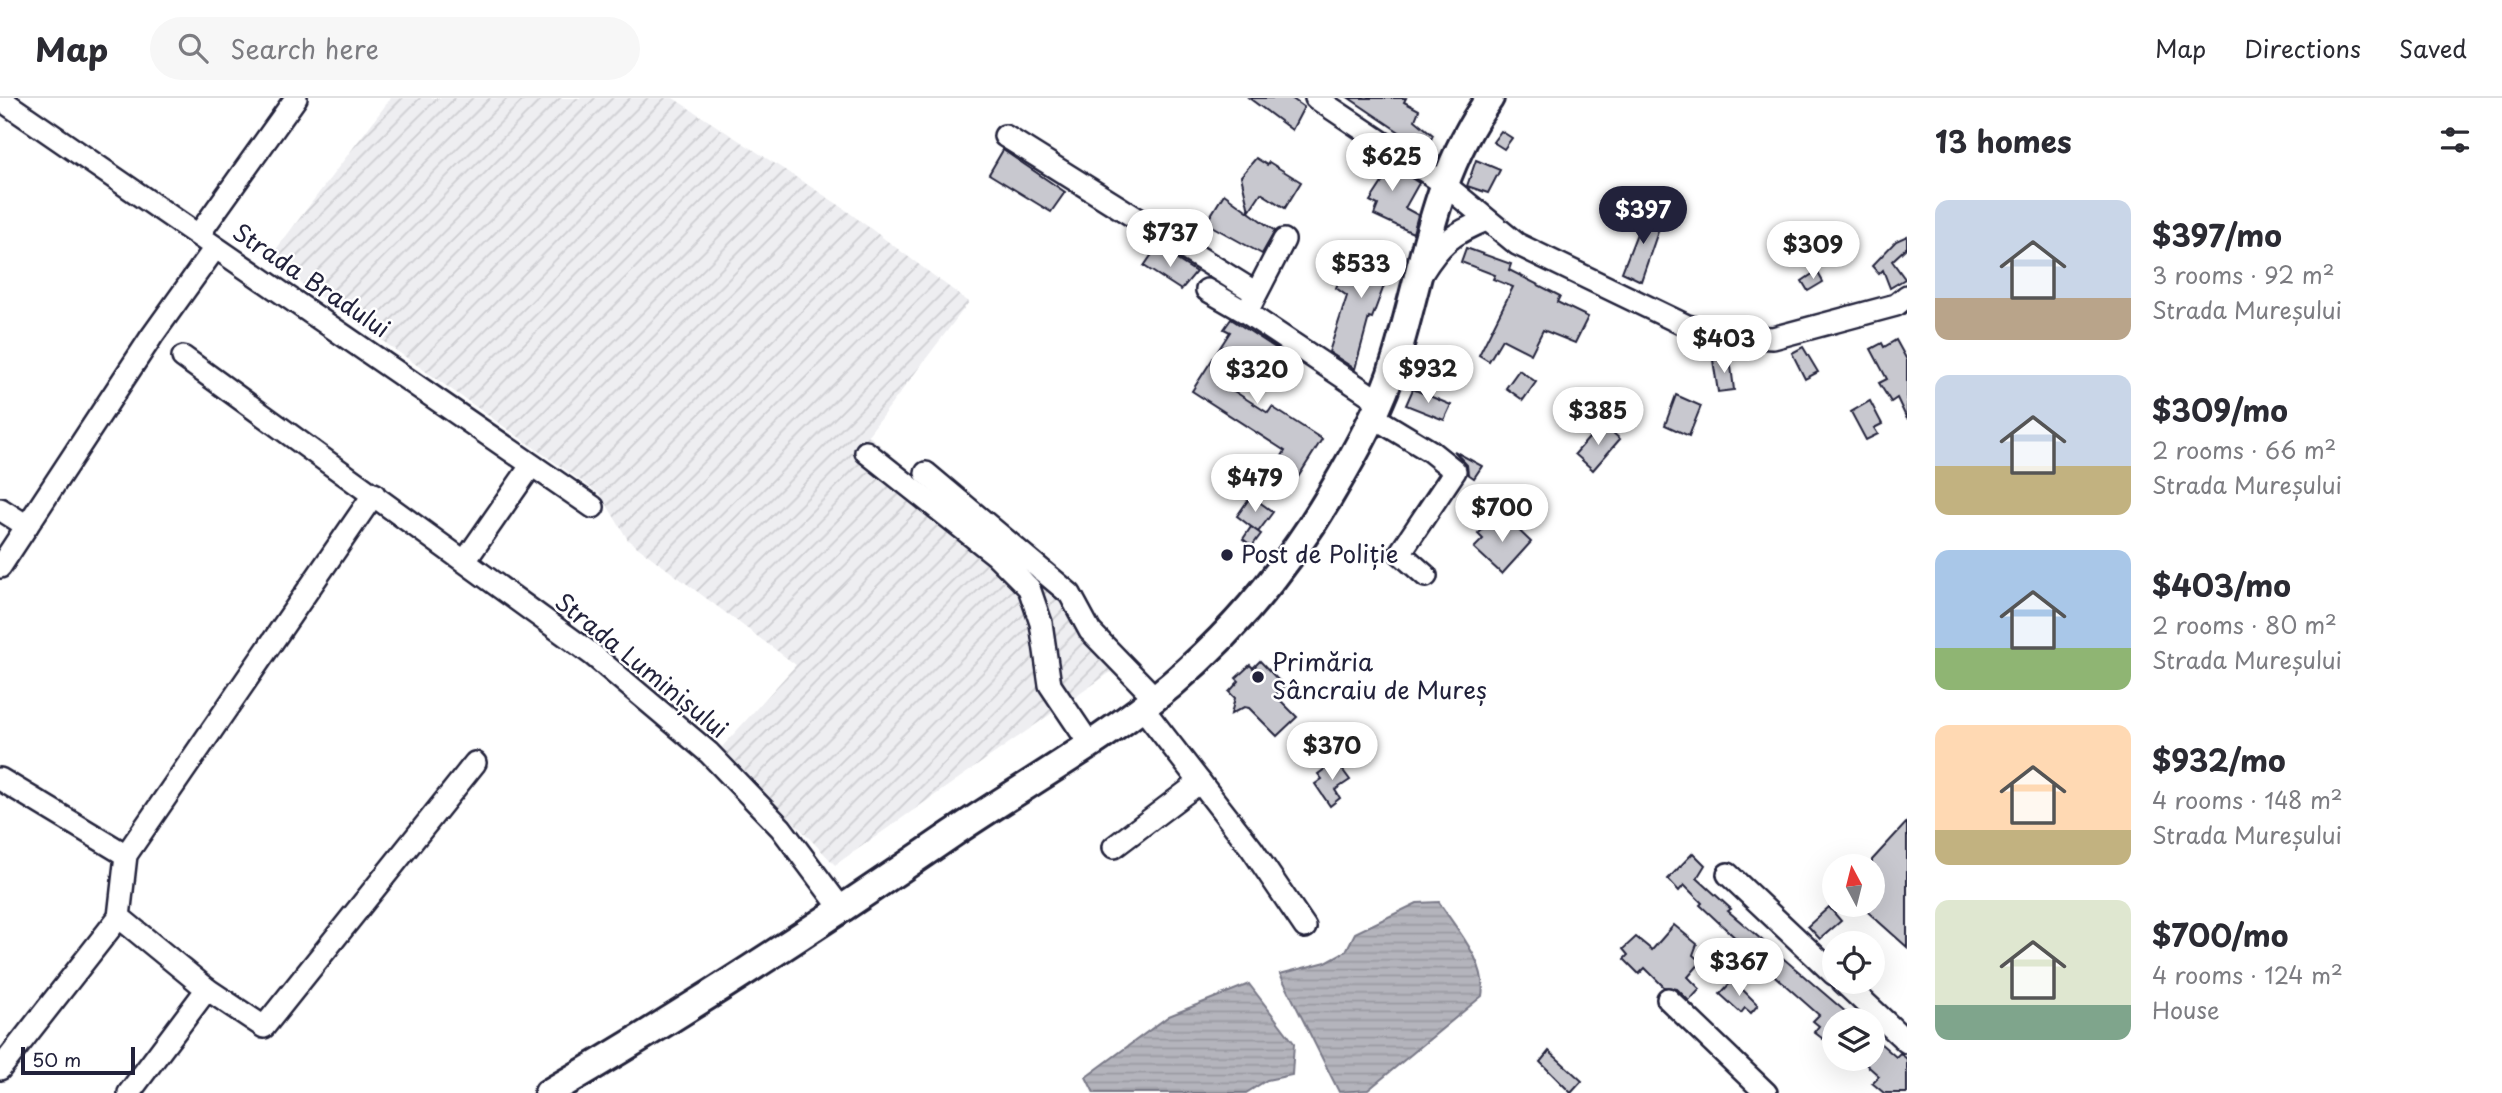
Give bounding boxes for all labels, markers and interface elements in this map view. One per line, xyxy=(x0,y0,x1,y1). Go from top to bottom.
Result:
search box xyxy=(150,17,640,80)
text: Map xyxy=(35,23,108,73)
icon: search xyxy=(174,29,212,67)
text: Search here xyxy=(230,29,379,68)
text: Map xyxy=(2155,30,2206,66)
text: Directions xyxy=(2244,30,2361,66)
text: Saved xyxy=(2399,30,2467,66)
text: 13 homes xyxy=(1935,118,2072,163)
icon: filters xyxy=(2436,121,2474,159)
pin: $625 xyxy=(1351,134,1433,193)
text: $625 xyxy=(1362,138,1422,173)
pin: $397 xyxy=(1602,186,1684,246)
text: $397 xyxy=(1615,191,1671,226)
pin: $737 xyxy=(1129,209,1211,269)
text: $397/mo xyxy=(2152,212,2282,257)
street label: Strada Bradului xyxy=(226,213,398,345)
text: $737 xyxy=(1142,214,1198,249)
pin: $309 xyxy=(1772,222,1854,281)
text: $309 xyxy=(1783,226,1843,261)
icon: home xyxy=(1991,228,2075,312)
pin: $533 xyxy=(1320,240,1402,300)
text: $533 xyxy=(1331,245,1391,280)
text: 3 rooms · 92 m² xyxy=(2152,257,2335,292)
text: Strada Mureșului xyxy=(2152,292,2342,327)
pin: $403 xyxy=(1683,316,1765,375)
text: $403 xyxy=(1693,320,1755,355)
pin: $932 xyxy=(1387,345,1469,405)
pin: $320 xyxy=(1216,346,1298,406)
text: $932 xyxy=(1399,350,1457,385)
text: $320 xyxy=(1226,351,1288,386)
text: $309/mo xyxy=(2152,387,2288,432)
pin: $385 xyxy=(1557,388,1639,447)
text: $385 xyxy=(1569,392,1627,427)
icon: home xyxy=(1991,403,2075,487)
text: 2 rooms · 66 m² xyxy=(2152,432,2336,467)
pin: $479 xyxy=(1214,454,1296,514)
text: $479 xyxy=(1227,459,1283,494)
text: Strada Mureșului xyxy=(2152,467,2342,502)
pin: $700 xyxy=(1461,484,1543,544)
text: $700 xyxy=(1471,489,1533,524)
place label: Post de Poliție xyxy=(1241,535,1399,571)
marker: Post de Poliție xyxy=(1219,547,1235,563)
text: $403/mo xyxy=(2152,562,2291,607)
icon: home xyxy=(1991,578,2075,662)
street label: Strada Luminișului xyxy=(548,583,737,746)
text: 2 rooms · 80 m² xyxy=(2152,607,2337,642)
text: Strada Mureșului xyxy=(2152,642,2342,677)
place label: Primăria Sâncraiu de Mureș xyxy=(1272,643,1487,707)
marker: Primăria Sâncraiu de Mureș xyxy=(1250,669,1266,685)
pin: $370 xyxy=(1291,722,1373,782)
text: $370 xyxy=(1303,727,1361,762)
text: $932/mo xyxy=(2152,737,2286,782)
icon: home xyxy=(1991,753,2075,837)
text: 4 rooms · 148 m² xyxy=(2152,782,2343,817)
text: Strada Mureșului xyxy=(2152,817,2342,852)
north arrow xyxy=(1822,854,1885,917)
map controls xyxy=(1822,854,1885,1071)
text: $700/mo xyxy=(2152,912,2288,957)
icon: home xyxy=(1991,928,2075,1012)
button: locate xyxy=(1822,931,1885,994)
pin: $367 xyxy=(1698,939,1780,998)
text: $367 xyxy=(1710,943,1768,978)
text: 4 rooms · 124 m² xyxy=(2152,957,2343,992)
text: House xyxy=(2152,992,2219,1027)
button: layers xyxy=(1822,1008,1885,1071)
scale bar xyxy=(21,1044,135,1076)
text: 50 m xyxy=(32,1045,81,1073)

